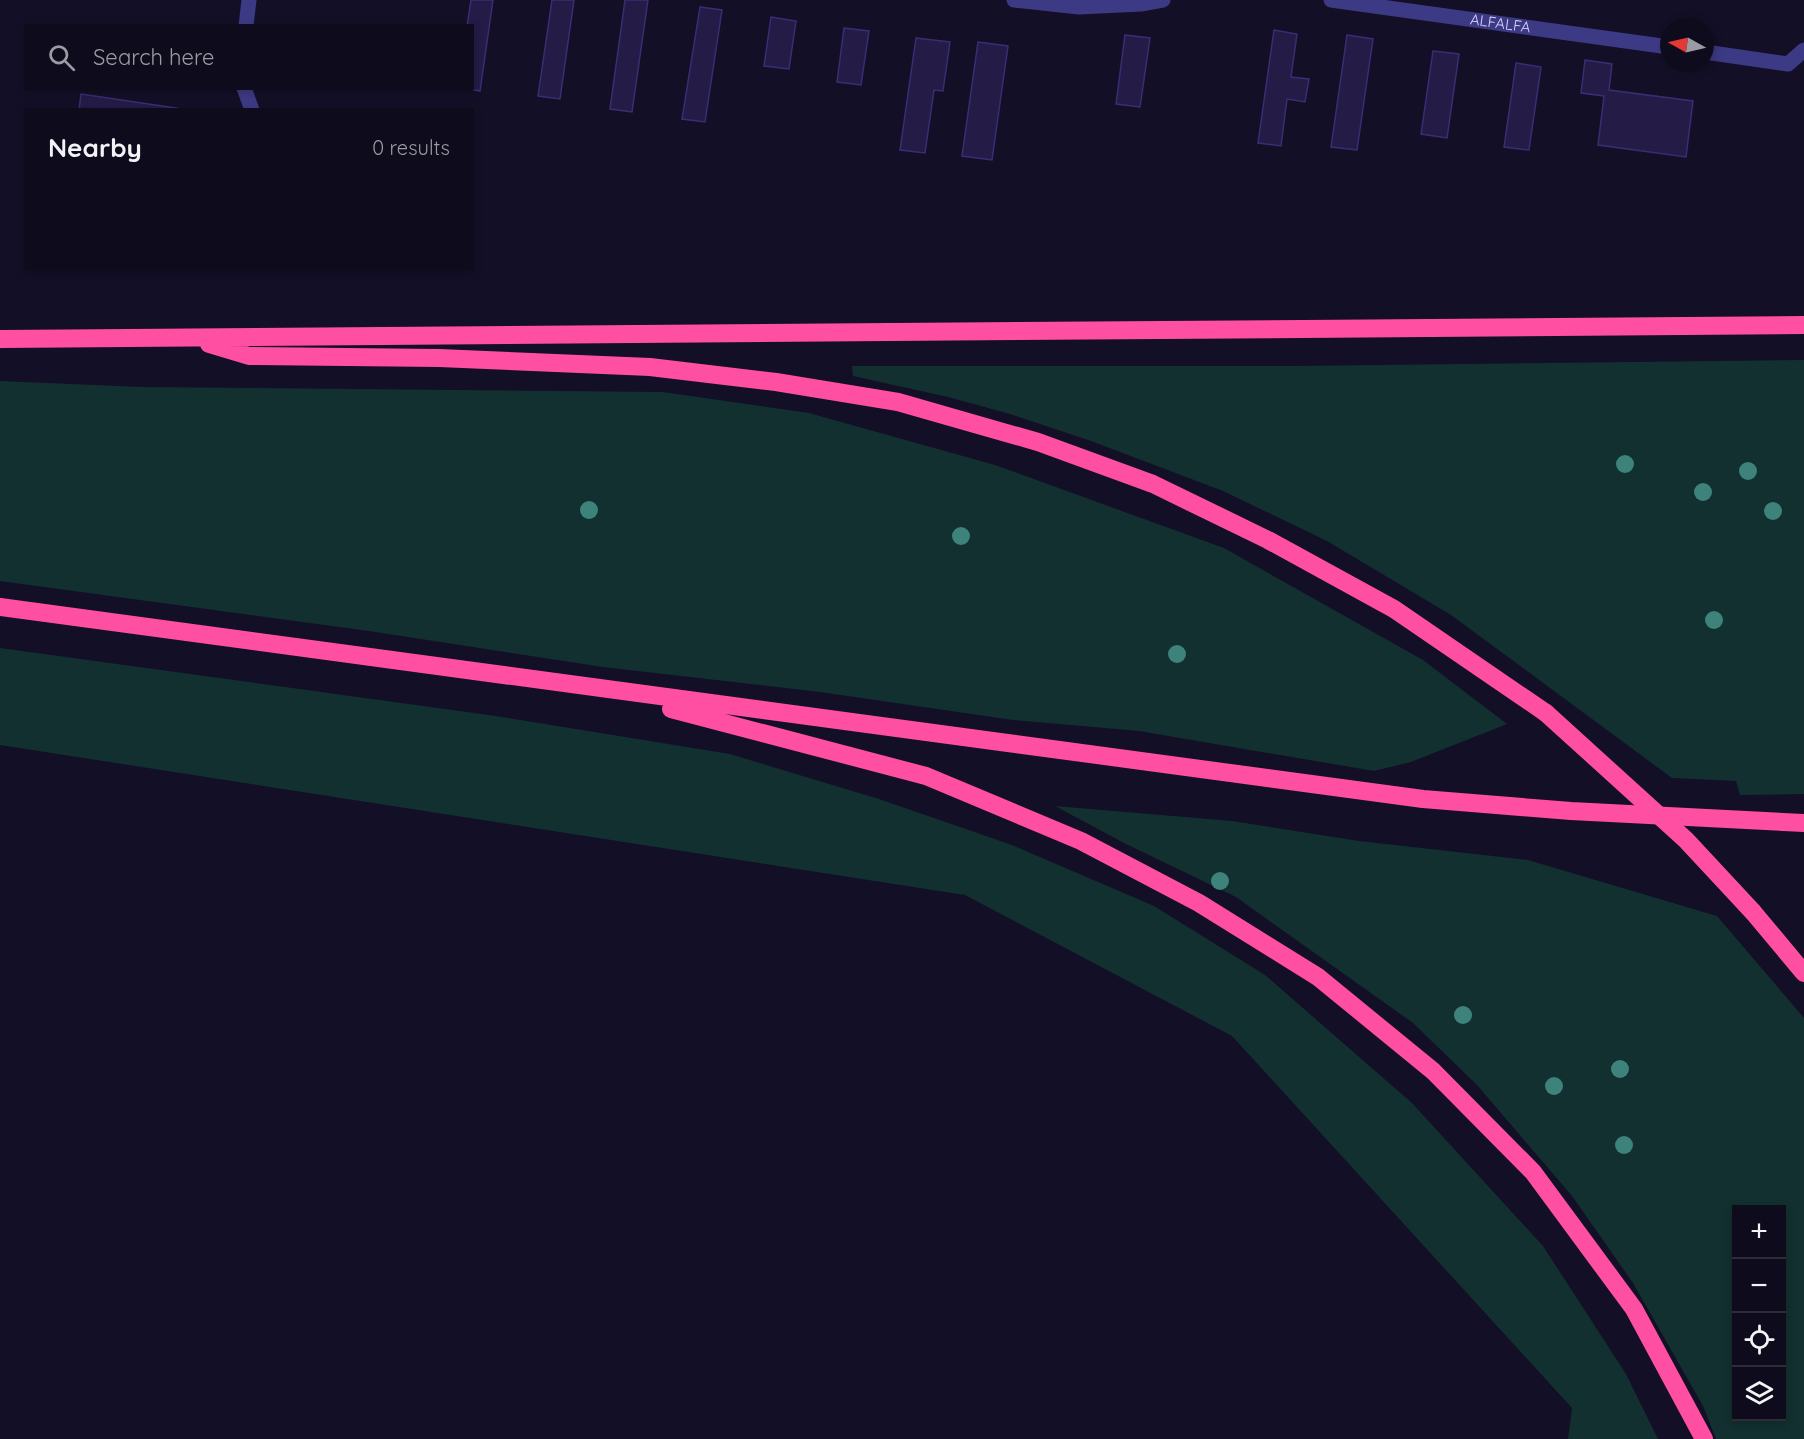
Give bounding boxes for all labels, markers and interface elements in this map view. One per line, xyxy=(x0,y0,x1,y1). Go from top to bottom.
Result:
street label: ALFALFA xyxy=(1469,9,1532,37)
north arrow xyxy=(1660,18,1714,72)
search box xyxy=(24,24,474,90)
icon: search xyxy=(45,41,78,74)
text: Search here xyxy=(93,43,214,71)
text: Nearby xyxy=(48,131,142,164)
text: 0 results xyxy=(372,135,450,160)
map controls xyxy=(1732,1205,1786,1421)
button: + xyxy=(1732,1205,1786,1259)
button: − xyxy=(1732,1259,1786,1313)
button: locate xyxy=(1732,1313,1786,1367)
button: layers xyxy=(1732,1367,1786,1421)

